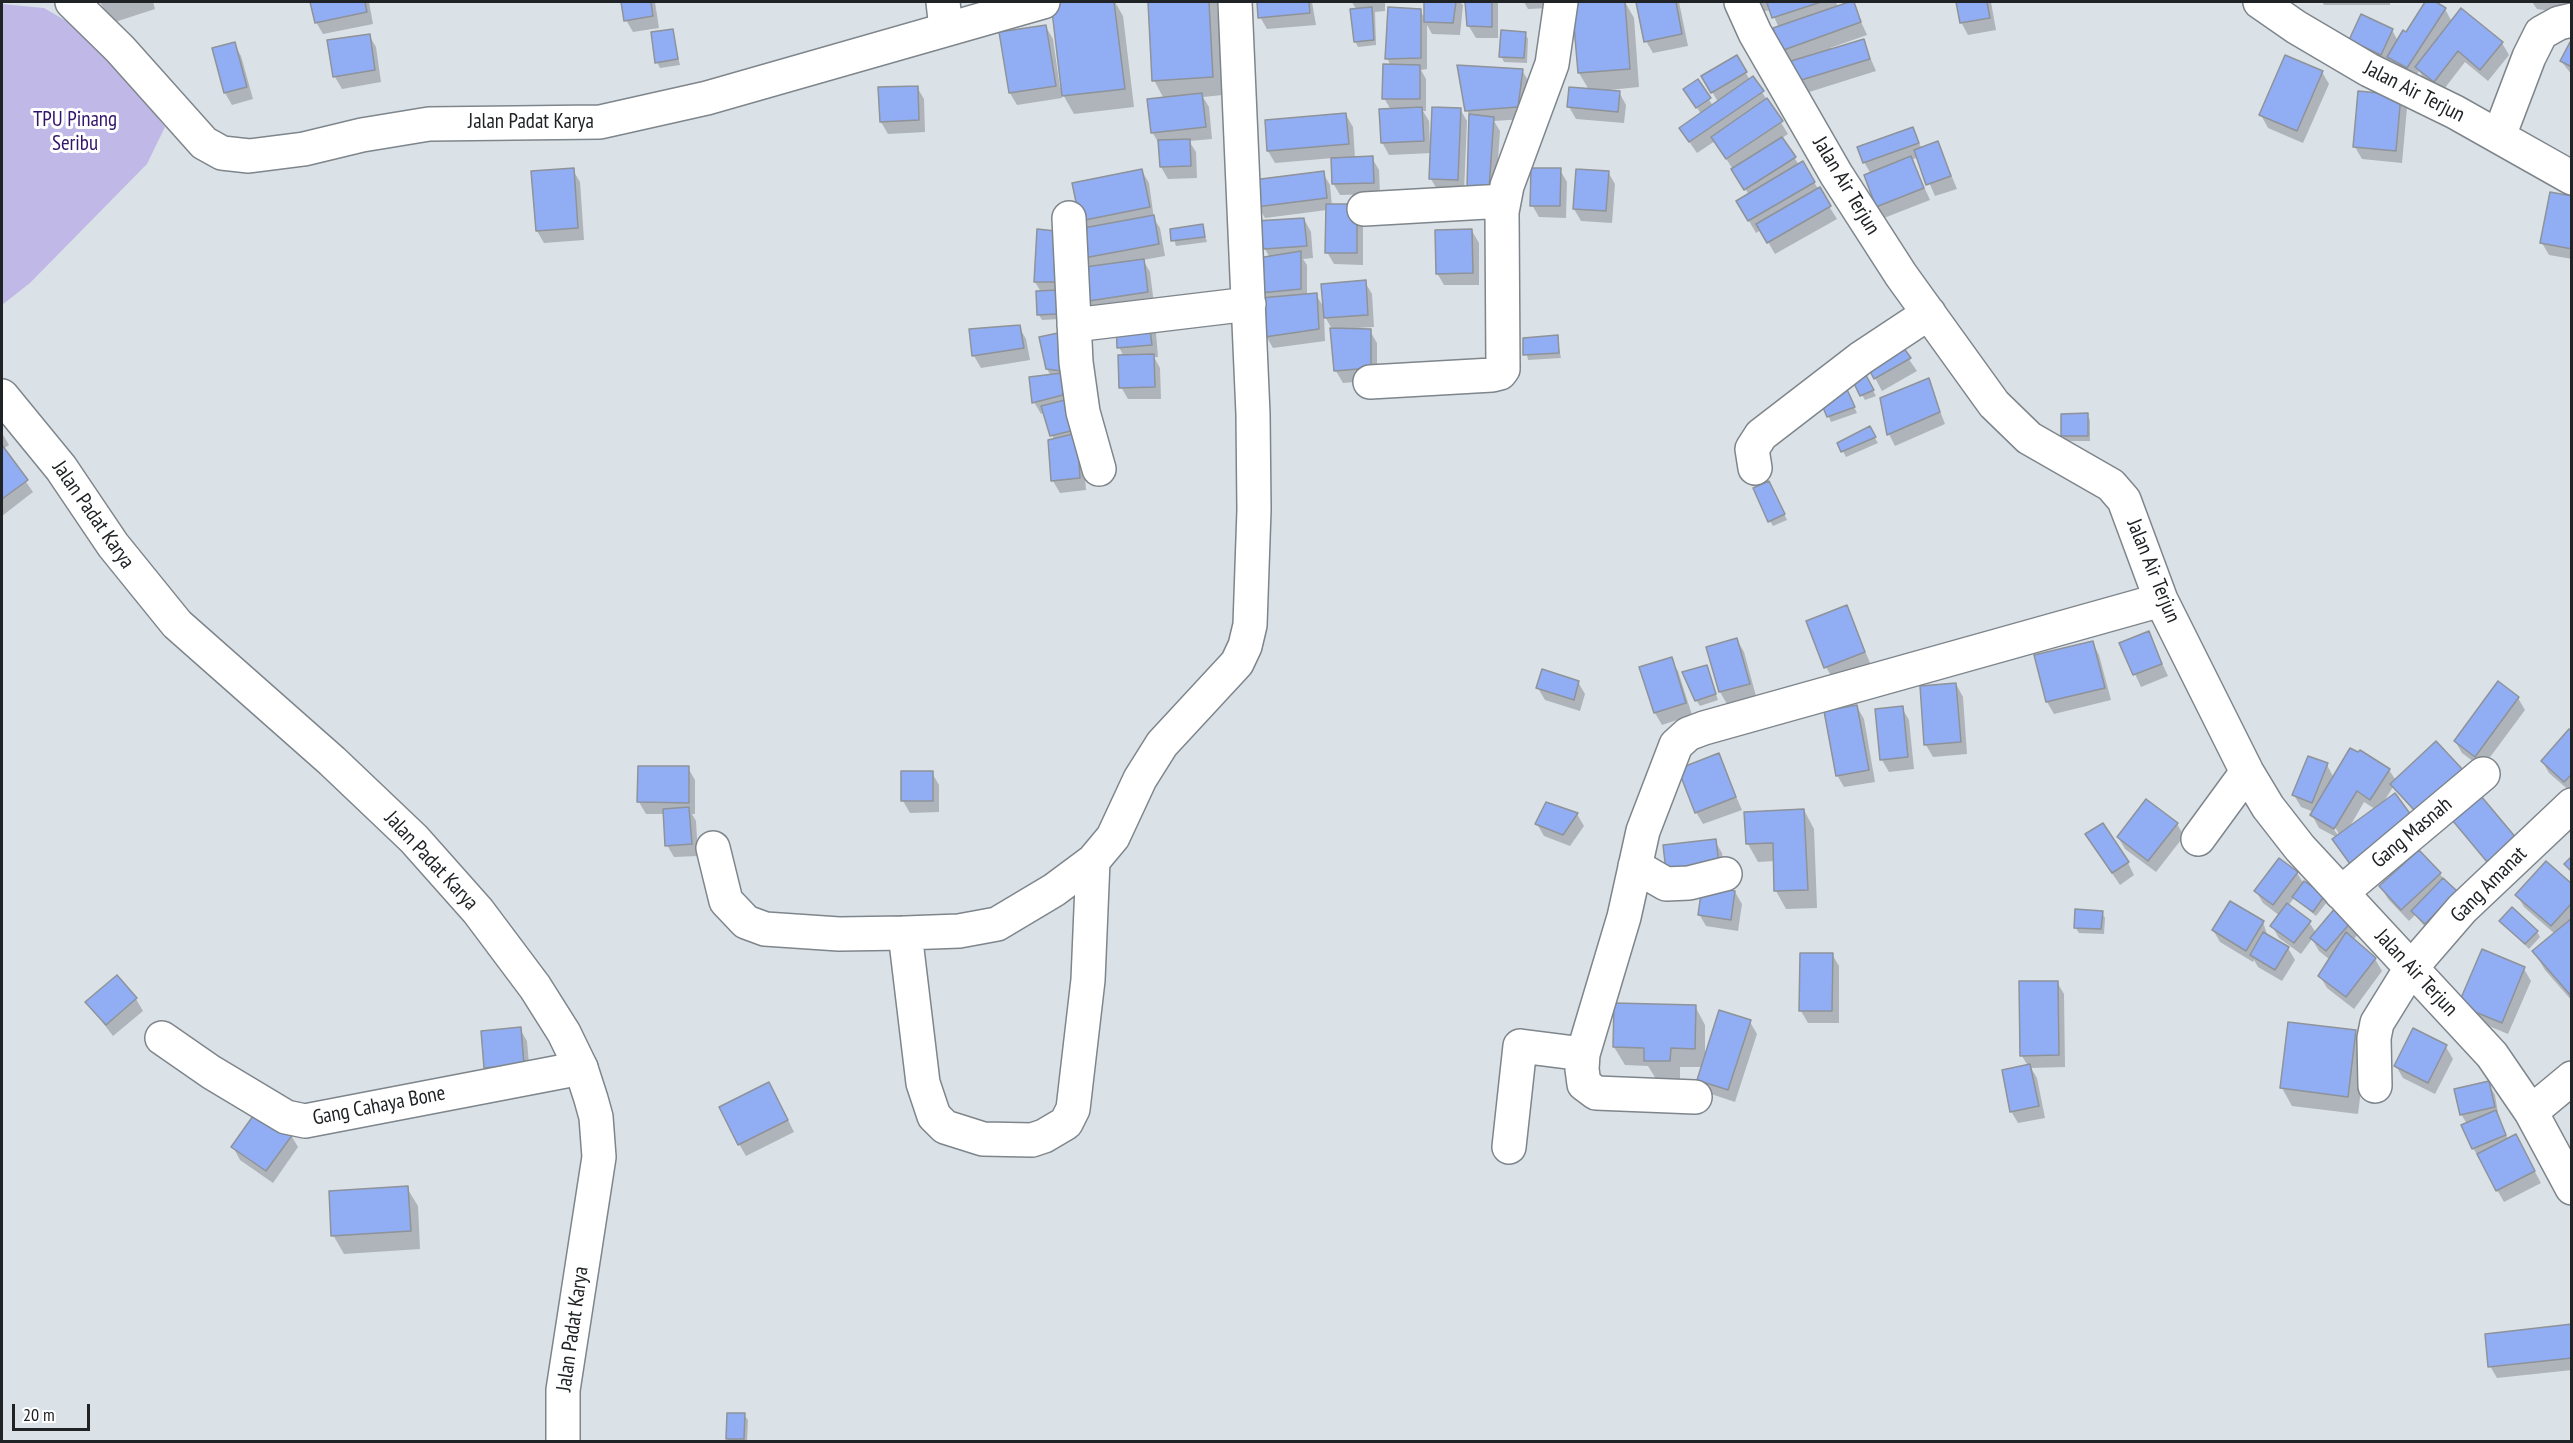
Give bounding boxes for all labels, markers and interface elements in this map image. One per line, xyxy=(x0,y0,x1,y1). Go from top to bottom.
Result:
street label: Jalan Air Terjun xyxy=(2359,56,2469,128)
park label: TPU Pinang Seribu xyxy=(33,107,117,157)
street label: Jalan Padat Karya xyxy=(468,109,594,135)
street label: Jalan Air Terjun xyxy=(1807,133,1885,239)
street label: Jalan Padat Karya xyxy=(47,456,139,574)
street label: Jalan Air Terjun xyxy=(2121,515,2185,627)
street label: Gang Masnah xyxy=(2367,792,2457,874)
street label: Jalan Padat Karya xyxy=(379,806,483,916)
street label: Gang Amanat xyxy=(2446,842,2532,928)
street label: Jalan Air Terjun xyxy=(2369,924,2463,1022)
street label: Gang Cahaya Bone xyxy=(311,1081,447,1131)
street label: Jalan Padat Karya xyxy=(552,1265,594,1393)
scale bar xyxy=(15,1392,93,1430)
text: 20 m xyxy=(23,1403,55,1426)

